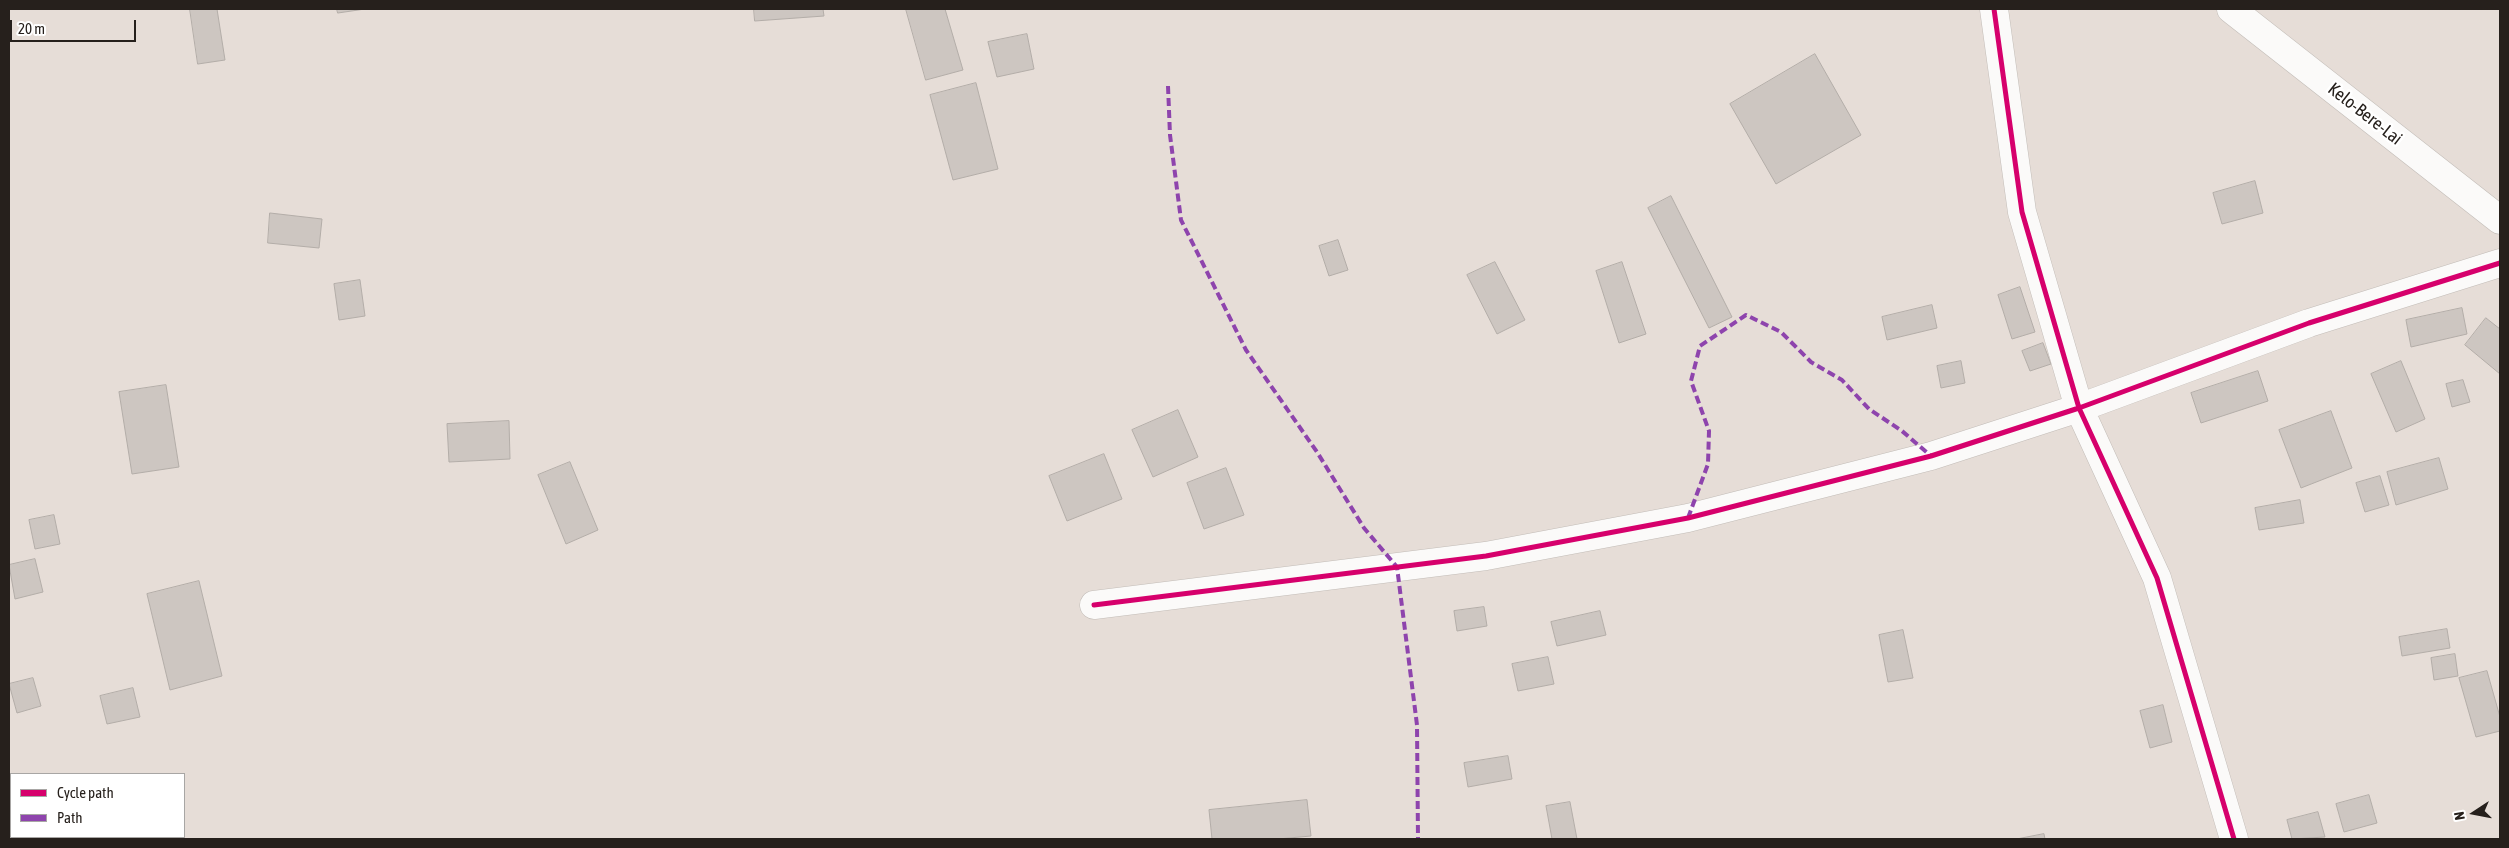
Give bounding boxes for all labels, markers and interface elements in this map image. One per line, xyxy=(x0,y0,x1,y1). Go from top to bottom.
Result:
scale bar xyxy=(12,10,139,42)
text: 20 m xyxy=(18,20,45,37)
street label: Kelo-Bere-Lai xyxy=(2324,78,2406,150)
legend xyxy=(10,773,185,838)
text: Cycle path xyxy=(57,784,114,801)
north arrow xyxy=(2449,788,2499,838)
text: Path xyxy=(57,809,83,826)
text: N xyxy=(2451,810,2468,821)

